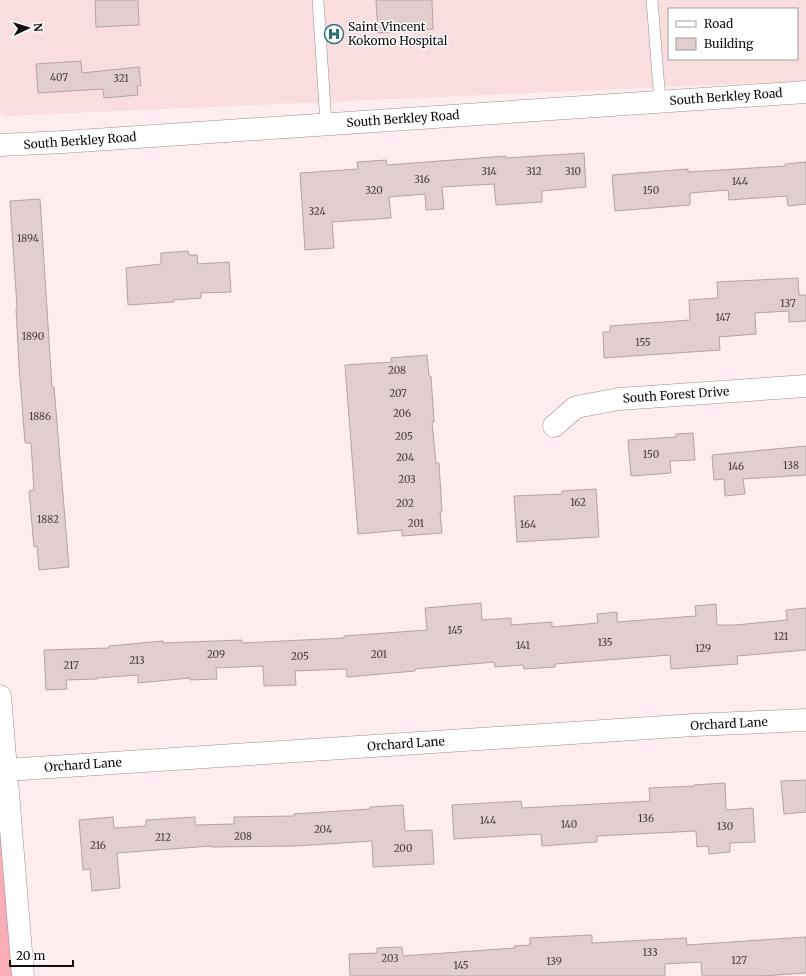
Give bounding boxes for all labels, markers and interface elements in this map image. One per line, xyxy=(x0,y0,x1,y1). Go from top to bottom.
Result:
north arrow xyxy=(8,8,48,48)
legend xyxy=(668,8,798,60)
text: Road xyxy=(704,16,733,31)
place label: Saint Vincent Kokomo Hospital xyxy=(348,19,448,48)
text: N xyxy=(31,22,45,32)
hospital icon: Saint Vincent Kokomo Hospital xyxy=(323,23,345,45)
text: Building xyxy=(704,36,754,51)
house number: 407 xyxy=(50,71,68,84)
house number: 321 xyxy=(113,72,129,85)
street label: South Berkley Road xyxy=(669,85,783,108)
street label: South Berkley Road xyxy=(346,107,460,130)
street label: South Berkley Road xyxy=(23,129,137,152)
house number: 314 xyxy=(481,165,497,178)
house number: 312 xyxy=(526,165,542,178)
house number: 310 xyxy=(565,165,581,178)
house number: 316 xyxy=(414,173,430,186)
house number: 144 xyxy=(732,175,748,188)
house number: 320 xyxy=(365,184,383,197)
house number: 150 xyxy=(643,184,659,197)
house number: 324 xyxy=(308,205,326,218)
house number: 1894 xyxy=(17,232,39,245)
house number: 137 xyxy=(780,297,796,310)
house number: 147 xyxy=(716,311,731,324)
house number: 1890 xyxy=(22,330,44,343)
house number: 155 xyxy=(635,336,651,349)
house number: 208 xyxy=(388,364,406,377)
street label: South Forest Drive xyxy=(622,383,730,406)
house number: 207 xyxy=(389,387,407,400)
house number: 206 xyxy=(393,407,411,420)
house number: 1886 xyxy=(29,410,51,423)
house number: 205 xyxy=(395,430,413,443)
house number: 150 xyxy=(643,448,659,461)
house number: 204 xyxy=(396,451,414,464)
house number: 138 xyxy=(783,459,799,472)
house number: 146 xyxy=(728,460,744,473)
house number: 203 xyxy=(398,473,416,486)
house number: 162 xyxy=(570,496,586,509)
house number: 202 xyxy=(396,497,414,510)
house number: 1882 xyxy=(37,513,59,526)
house number: 201 xyxy=(408,517,425,530)
house number: 164 xyxy=(520,518,536,531)
house number: 145 xyxy=(447,624,463,637)
house number: 121 xyxy=(774,630,789,643)
house number: 135 xyxy=(597,636,613,649)
house number: 141 xyxy=(516,639,530,652)
house number: 129 xyxy=(695,642,711,655)
house number: 209 xyxy=(207,648,225,661)
house number: 201 xyxy=(371,648,388,661)
house number: 205 xyxy=(291,650,309,663)
house number: 213 xyxy=(129,654,145,667)
house number: 217 xyxy=(63,659,79,672)
street label: Orchard Lane xyxy=(690,714,768,733)
street label: Orchard Lane xyxy=(367,733,445,754)
street label: Orchard Lane xyxy=(44,754,122,775)
house number: 136 xyxy=(638,812,654,825)
house number: 144 xyxy=(480,814,496,827)
house number: 140 xyxy=(561,818,577,831)
house number: 130 xyxy=(717,820,733,833)
house number: 204 xyxy=(314,823,332,836)
house number: 208 xyxy=(234,830,252,843)
house number: 212 xyxy=(155,831,171,844)
house number: 216 xyxy=(90,839,106,852)
house number: 200 xyxy=(394,842,412,855)
scale bar xyxy=(10,942,73,968)
house number: 133 xyxy=(642,946,658,959)
text: 20 m xyxy=(16,948,45,963)
house number: 203 xyxy=(381,952,399,965)
house number: 127 xyxy=(731,954,747,967)
house number: 139 xyxy=(546,955,562,968)
house number: 145 xyxy=(453,959,469,972)

